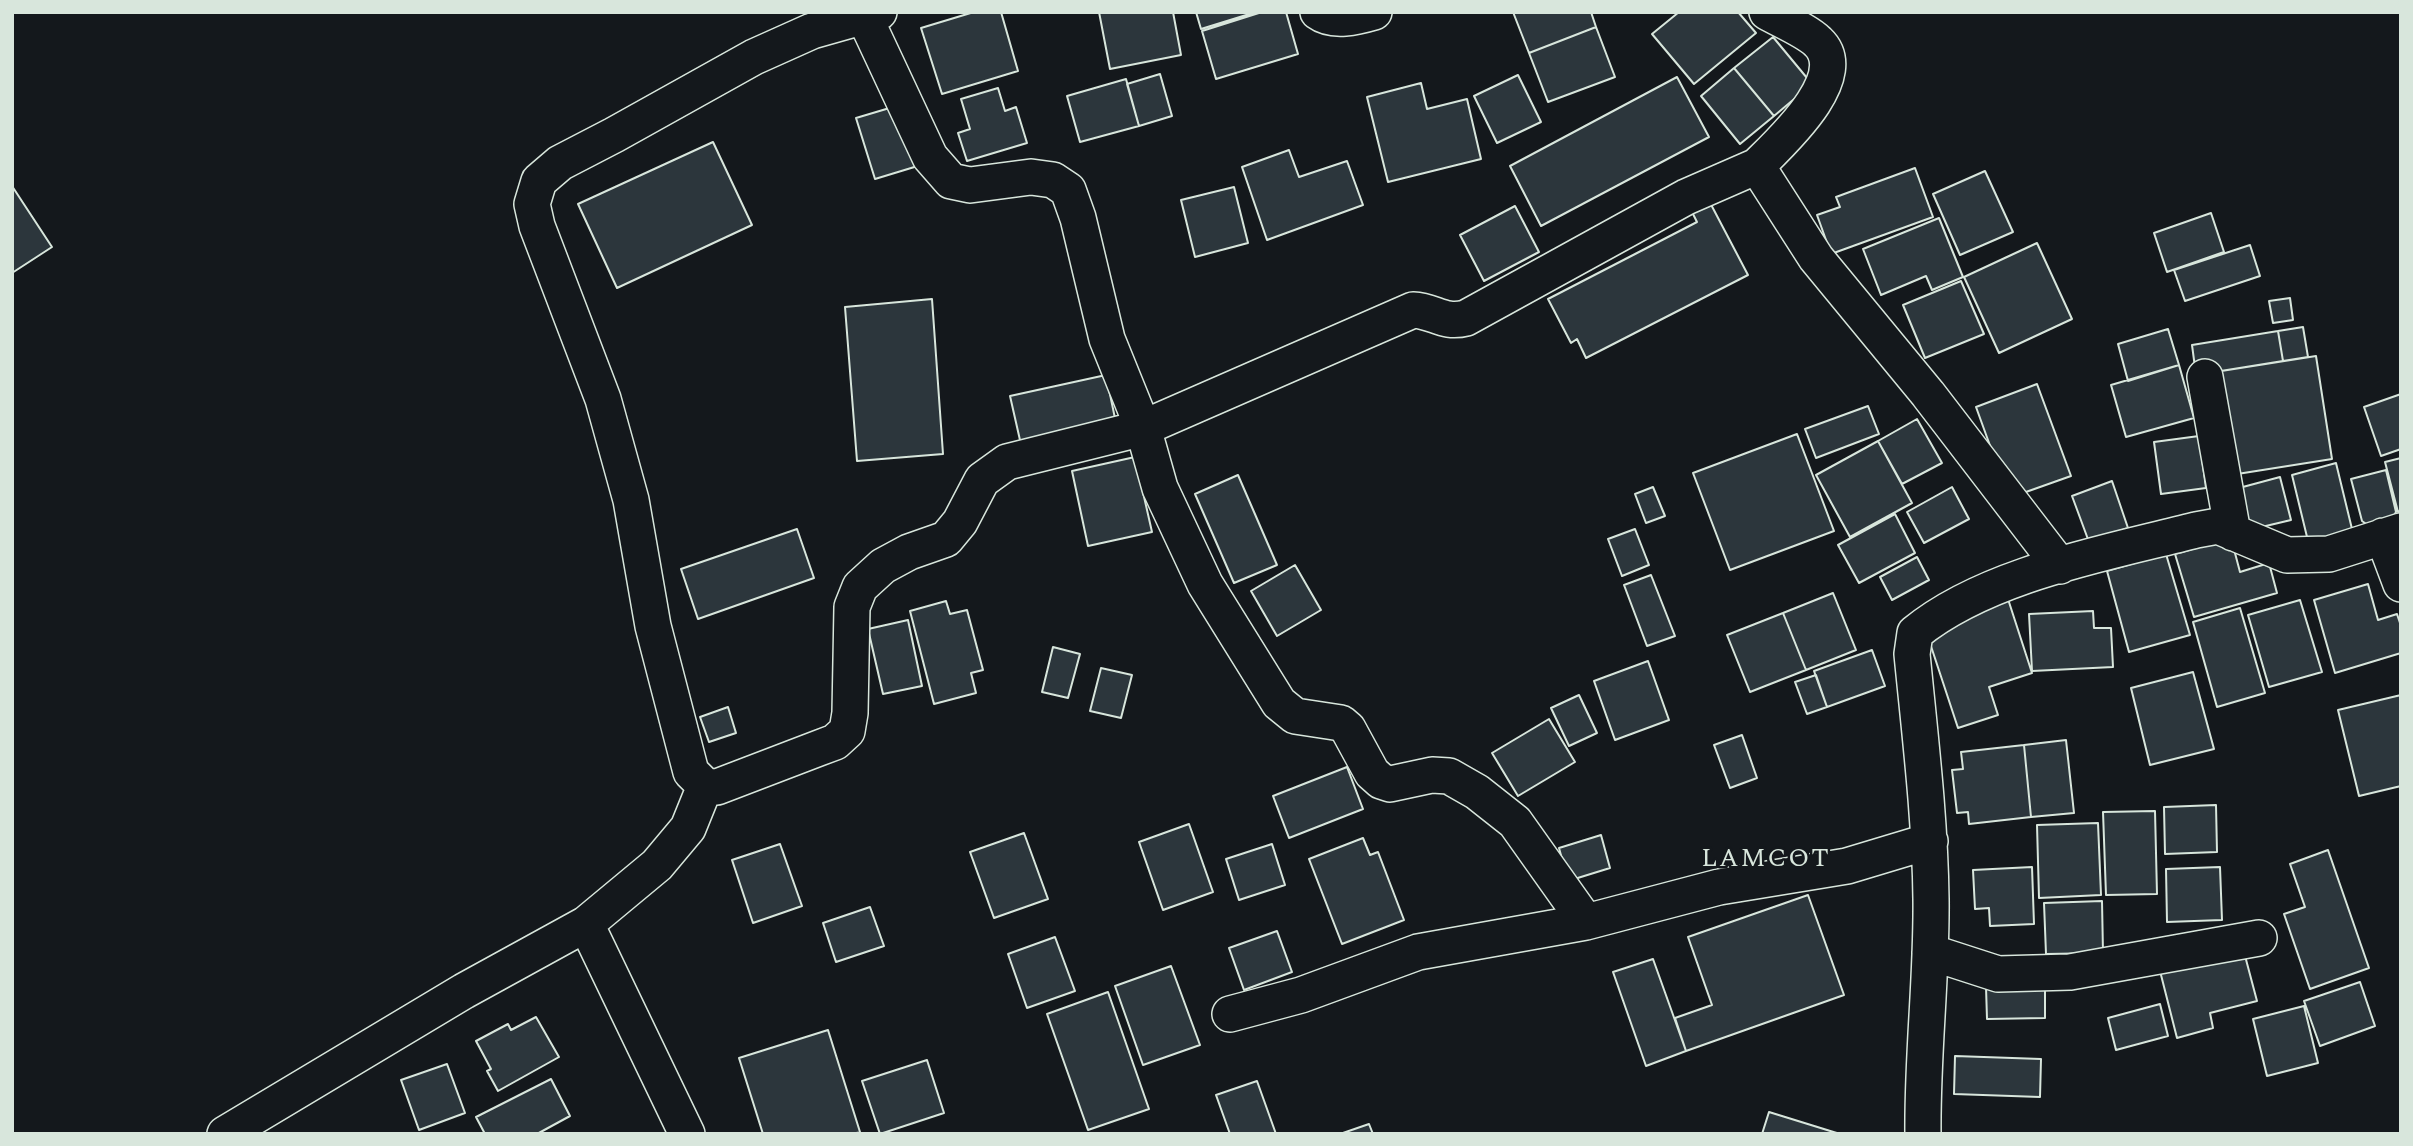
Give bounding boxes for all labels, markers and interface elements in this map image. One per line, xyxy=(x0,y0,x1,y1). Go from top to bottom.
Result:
district label: LAMCOT xyxy=(1702,845,1830,877)

